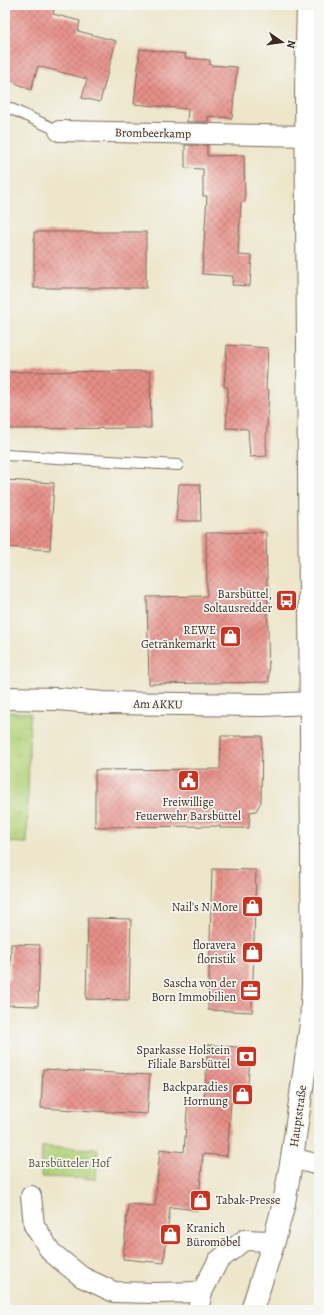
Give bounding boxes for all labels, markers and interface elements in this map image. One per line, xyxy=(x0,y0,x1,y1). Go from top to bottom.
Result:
north arrow xyxy=(262,22,302,62)
text: N xyxy=(283,39,299,50)
street label: Brombeerkamp xyxy=(115,124,191,142)
place label: Barsbüttel, Soltausredder xyxy=(203,586,272,616)
bus stop icon: Barsbüttel, Soltausredder xyxy=(274,588,300,614)
place label: REWE Getränkemarkt xyxy=(141,622,216,652)
shop icon: REWE Getränkemarkt xyxy=(218,624,244,650)
street label: Am AKKU xyxy=(132,696,183,712)
public building icon: Freiwillige Feuerwehr Barsbüttel xyxy=(175,768,201,794)
place label: Freiwillige Feuerwehr Barsbüttel xyxy=(135,794,241,824)
shop icon: Nail's N More xyxy=(240,894,266,920)
place label: Nail's N More xyxy=(172,899,238,915)
place label: floravera floristik xyxy=(193,937,236,967)
shop icon: floravera floristik xyxy=(239,939,265,965)
place label: Sascha von der Born Immobilien xyxy=(152,975,236,1005)
office icon: Sascha von der Born Immobilien xyxy=(238,977,264,1003)
place label: Sparkasse Holstein Filiale Barsbüttel xyxy=(137,1042,230,1072)
bank icon: Sparkasse Holstein Filiale Barsbüttel xyxy=(233,1044,259,1070)
place label: Backparadies Hornung xyxy=(162,1079,228,1109)
shop icon: Backparadies Hornung xyxy=(230,1081,256,1107)
street label: Hauptstraße xyxy=(286,1084,310,1148)
park label: Barsbütteler Hof xyxy=(28,1155,112,1171)
shop icon: Tabak-Presse xyxy=(188,1187,214,1213)
place label: Tabak-Presse xyxy=(216,1192,280,1208)
place label: Kranich Büromöbel xyxy=(186,1220,241,1250)
shop icon: Kranich Büromöbel xyxy=(157,1222,183,1248)

